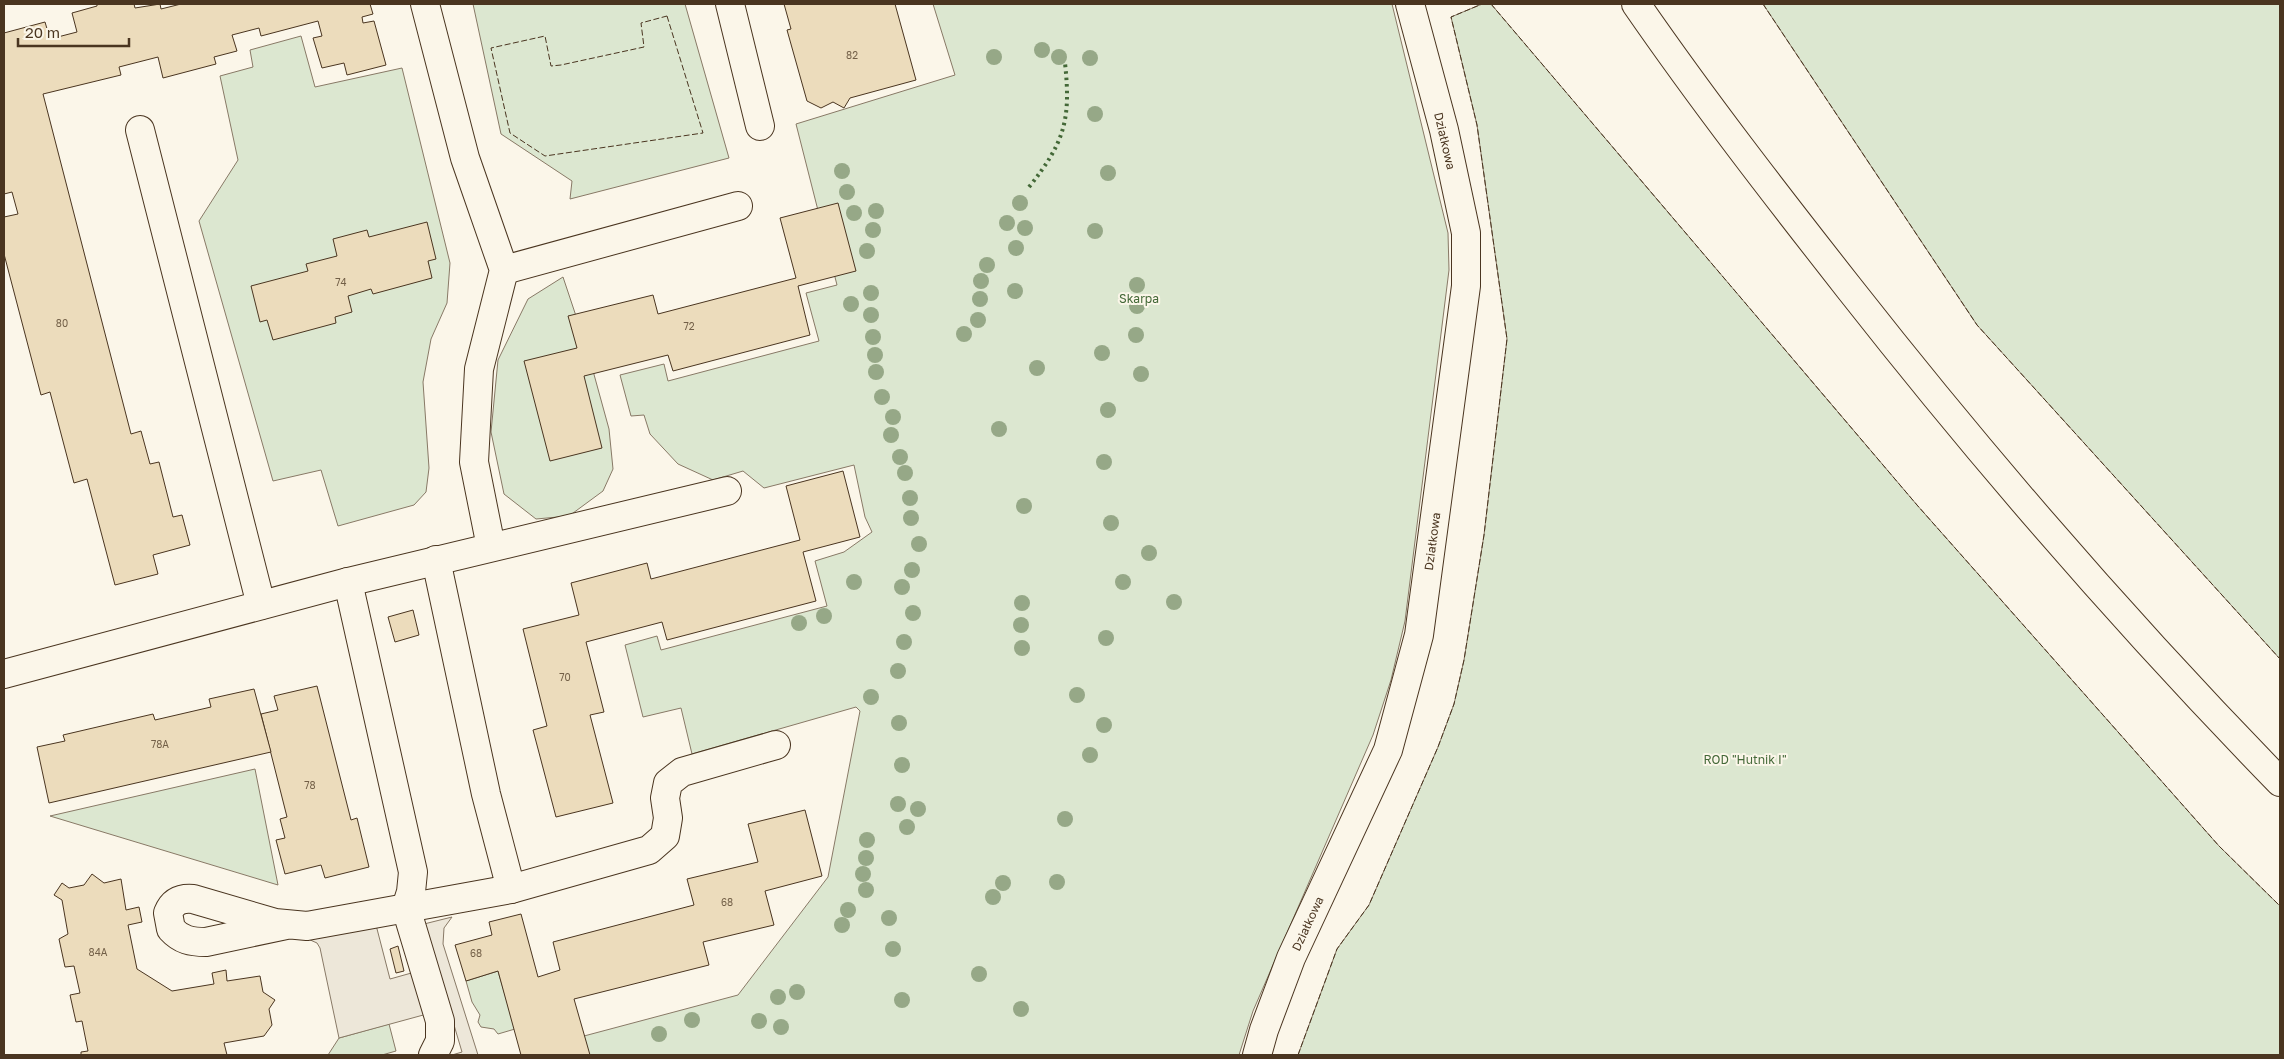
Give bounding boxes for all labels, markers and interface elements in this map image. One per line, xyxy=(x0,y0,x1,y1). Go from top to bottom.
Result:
scale bar xyxy=(18,15,129,47)
text: 20 m xyxy=(25,23,60,41)
house number: 82 xyxy=(846,49,858,61)
street label: Działkowa xyxy=(1431,111,1459,171)
house number: 74 xyxy=(335,276,347,288)
park label: Skarpa xyxy=(1119,291,1159,306)
house number: 80 xyxy=(56,317,68,329)
house number: 72 xyxy=(683,320,695,332)
street label: Działkowa xyxy=(1420,511,1443,571)
house number: 70 xyxy=(559,671,571,683)
house number: 78A xyxy=(151,738,169,750)
park label: ROD "Hutnik I" xyxy=(1703,752,1787,767)
house number: 78 xyxy=(304,779,316,791)
street label: Działkowa xyxy=(1288,894,1326,953)
house number: 68 xyxy=(721,896,733,908)
house number: 84A xyxy=(89,946,108,958)
house number: 68 xyxy=(470,947,482,959)

